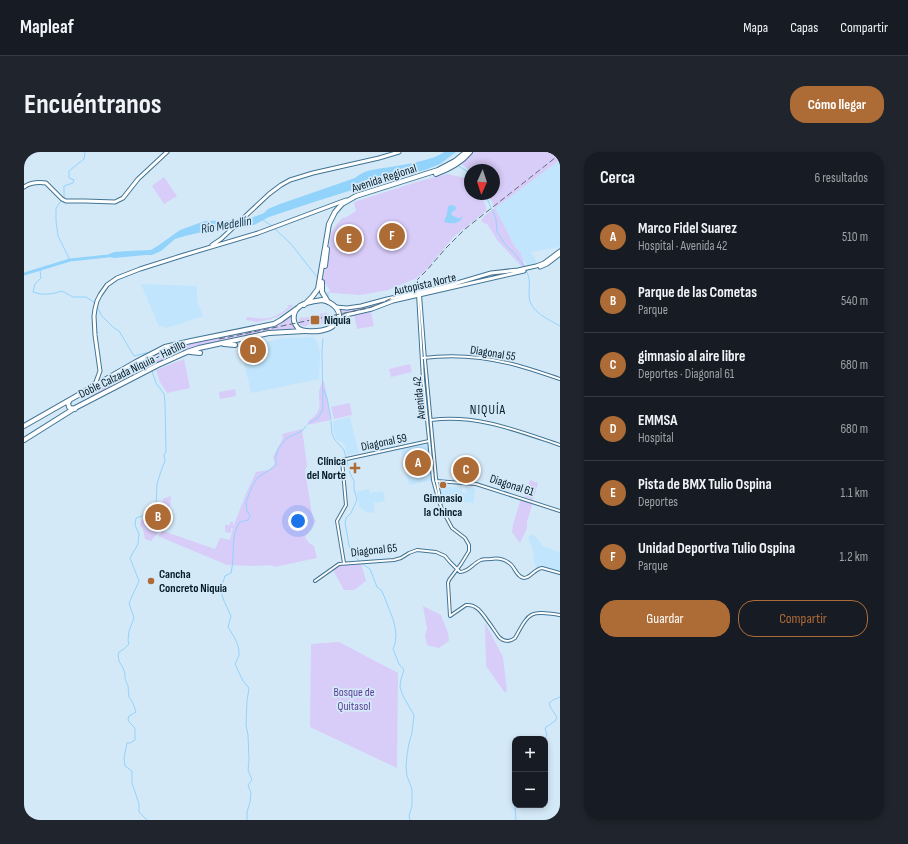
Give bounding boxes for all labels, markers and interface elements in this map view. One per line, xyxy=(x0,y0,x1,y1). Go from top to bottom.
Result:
text: Mapleaf xyxy=(20,16,74,39)
text: Mapa xyxy=(743,19,768,36)
text: Capas xyxy=(790,19,818,36)
text: Compartir xyxy=(840,19,888,36)
button: Cómo llegar xyxy=(790,86,884,123)
text: Encuéntranos xyxy=(24,88,162,121)
street label: Avenida Regional xyxy=(349,161,419,196)
north arrow xyxy=(464,164,500,200)
text: Cerca xyxy=(600,168,635,188)
text: 6 resultados xyxy=(815,170,868,186)
water label: Río Medellín xyxy=(200,213,253,237)
text: Marco Fidel Suarez xyxy=(638,219,737,238)
pin: F xyxy=(379,221,405,251)
pin: E xyxy=(336,224,362,254)
text: A xyxy=(610,229,616,245)
text: 510 m xyxy=(842,229,868,245)
text: Hospital · Avenida 42 xyxy=(638,238,727,254)
street label: Autopista Norte xyxy=(392,270,458,299)
text: Parque de las Cometas xyxy=(638,283,757,302)
text: B xyxy=(610,293,616,309)
text: 540 m xyxy=(841,293,868,309)
text: Parque xyxy=(638,302,668,318)
place label: Niquía xyxy=(324,313,351,328)
marker: Niquía xyxy=(309,314,321,326)
pin: D xyxy=(240,335,266,365)
street label: Doble Calzada Niquia - Hatillo xyxy=(76,337,188,402)
street label: Diagonal 55 xyxy=(469,342,517,365)
text: gimnasio al aire libre xyxy=(638,347,745,366)
text: C xyxy=(610,357,616,373)
text: 680 m xyxy=(840,357,868,373)
text: Deportes · Diagonal 61 xyxy=(638,366,734,382)
street label: Avenida 42 xyxy=(410,376,429,421)
district label: NIQUÍA xyxy=(470,402,506,418)
text: EMMSA xyxy=(638,411,677,430)
text: D xyxy=(610,421,616,437)
text: 680 m xyxy=(840,421,868,437)
street label: Diagonal 59 xyxy=(360,430,408,455)
text: Hospital xyxy=(638,430,674,446)
pin: A xyxy=(405,448,431,478)
place label: Clínica del Norte xyxy=(307,454,346,483)
pin: C xyxy=(453,455,479,485)
marker: Clínica del Norte xyxy=(349,462,361,474)
street label: Diagonal 61 xyxy=(488,471,537,500)
text: Pista de BMX Tulio Ospina xyxy=(638,475,772,494)
marker: Gimnasio la Chinca xyxy=(438,480,448,490)
text: E xyxy=(610,485,616,501)
text: 1.1 km xyxy=(841,485,868,501)
place label: Gimnasio la Chinca xyxy=(423,491,463,520)
text: Deportes xyxy=(638,494,678,510)
pin: B xyxy=(145,502,171,532)
your location xyxy=(288,511,308,531)
text: Unidad Deportiva Tulio Ospina xyxy=(638,539,795,558)
street label: Diagonal 65 xyxy=(350,541,398,560)
text: F xyxy=(610,549,616,565)
text: 1.2 km xyxy=(839,549,868,565)
text: Parque xyxy=(638,558,668,574)
place label: Cancha Concreto Niquia xyxy=(159,567,227,596)
marker: Cancha Concreto Niquia xyxy=(146,576,156,586)
button: Guardar xyxy=(600,600,730,637)
button: Compartir xyxy=(738,600,868,637)
park label: Bosque de Quitasol xyxy=(333,685,375,714)
map controls xyxy=(512,736,548,808)
button: + xyxy=(512,736,548,772)
button: − xyxy=(512,772,548,808)

